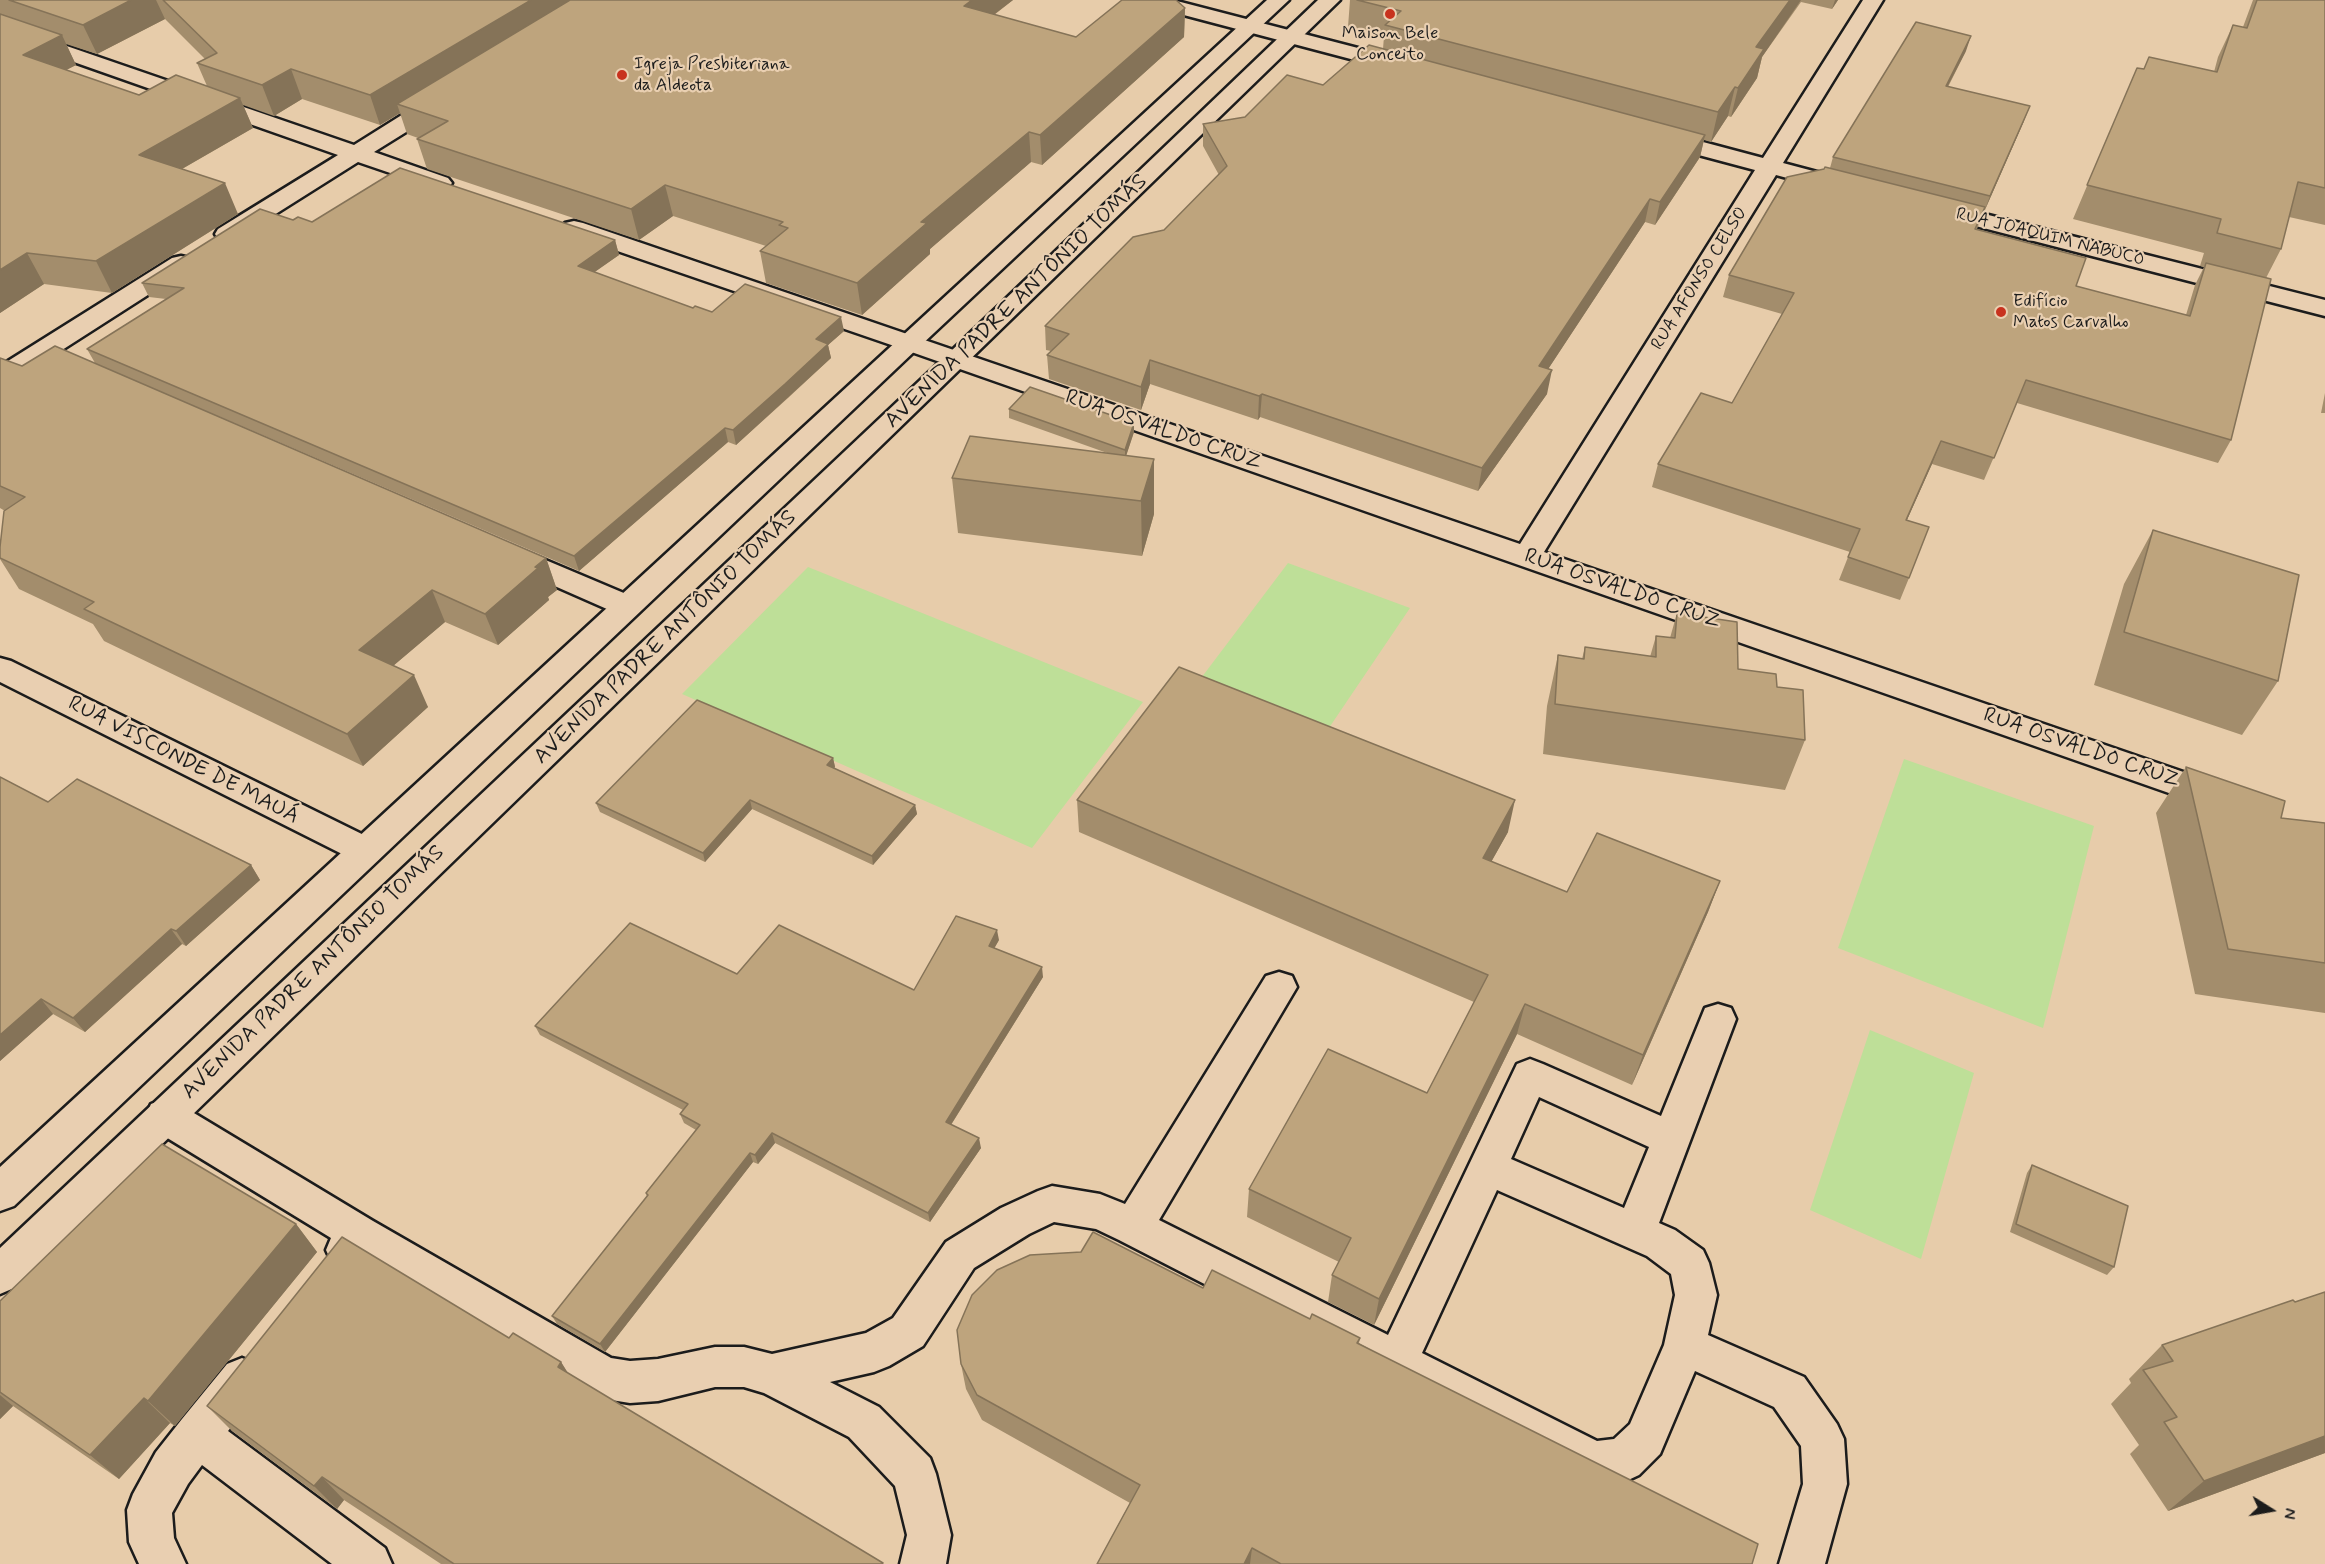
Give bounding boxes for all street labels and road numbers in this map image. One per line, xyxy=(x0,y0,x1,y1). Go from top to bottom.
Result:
street label: AVENIDA PADRE ANTÔNIO TOMÁS xyxy=(880,169,1154,435)
street label: RUA AFONSO CELSO xyxy=(1647,204,1753,354)
street label: RUA JOAQUIM NABUCO xyxy=(1953,204,2147,272)
street label: RUA OSVALDO CRUZ xyxy=(1061,385,1265,477)
street label: AVENIDA PADRE ANTÔNIO TOMÁS xyxy=(529,505,803,771)
street label: RUA OSVALDO CRUZ xyxy=(1520,544,1724,636)
street label: RUA VISCONDE DE MAUÁ xyxy=(63,691,303,831)
street label: RUA OSVALDO CRUZ xyxy=(1979,703,2183,795)
street label: AVENIDA PADRE ANTÔNIO TOMÁS xyxy=(177,840,451,1106)

